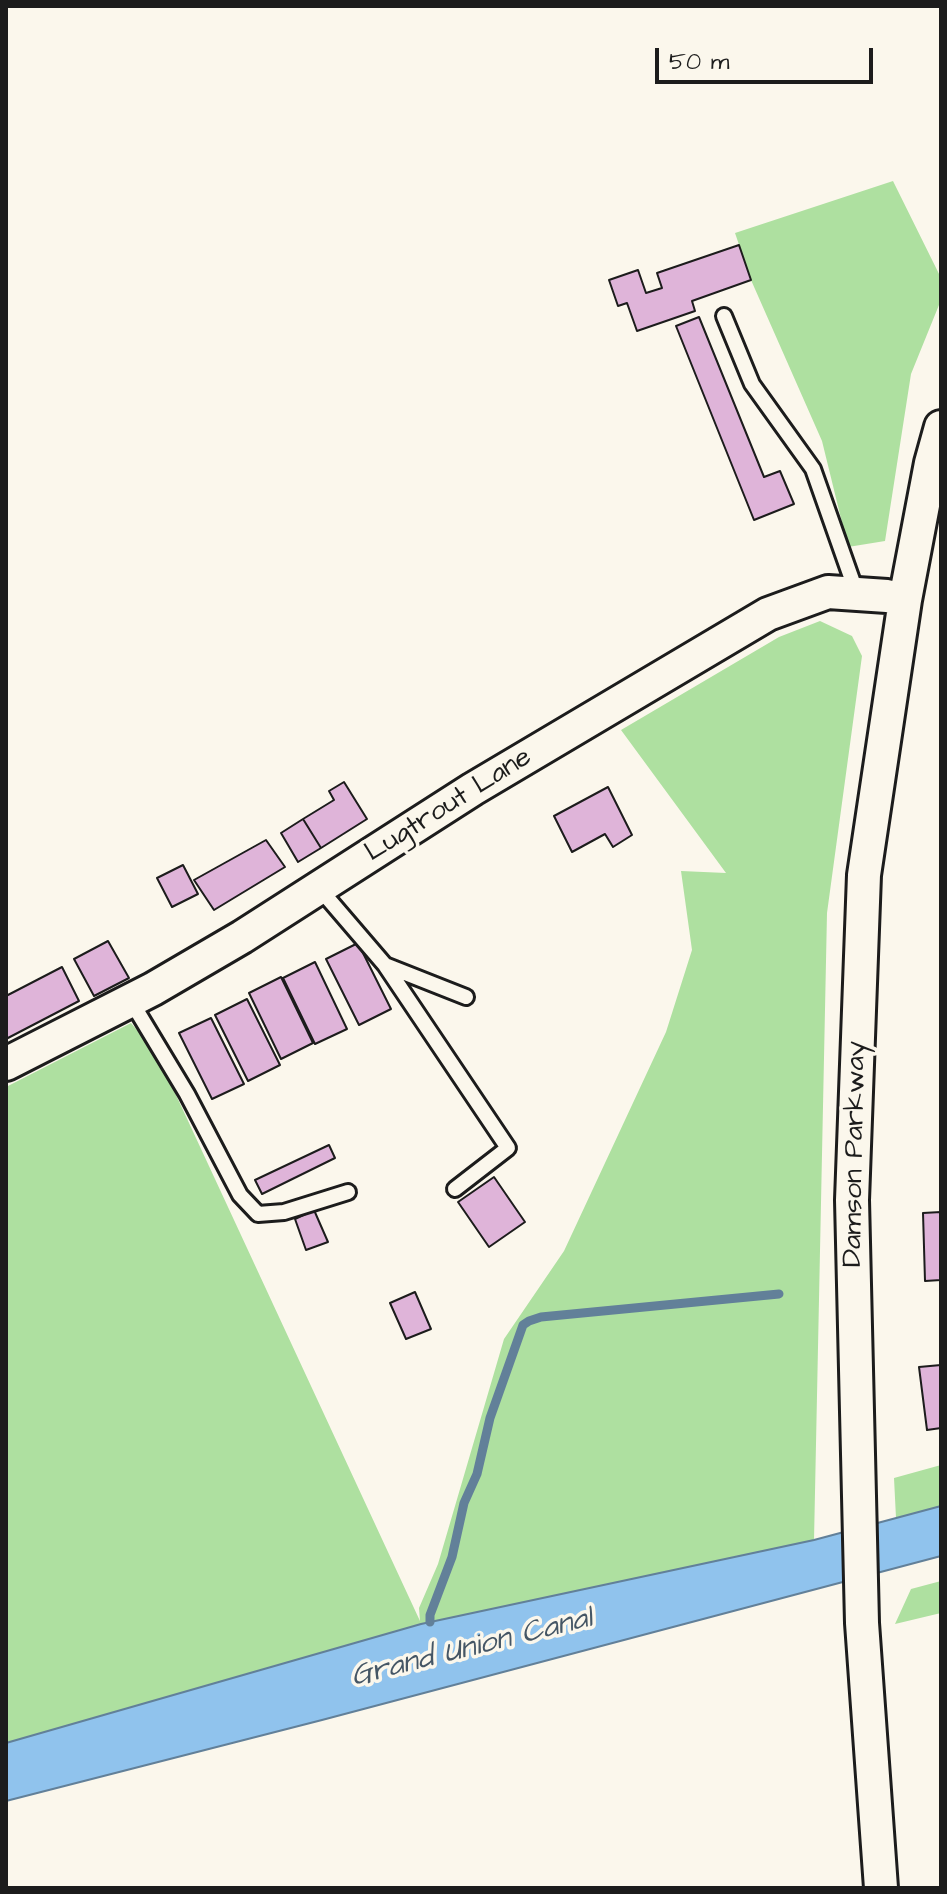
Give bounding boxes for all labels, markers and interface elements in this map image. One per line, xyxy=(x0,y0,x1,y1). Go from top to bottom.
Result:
scale bar xyxy=(659,32,877,82)
text: 50 m xyxy=(669,45,729,79)
street label: Lugtrout Lane xyxy=(359,741,539,871)
street label: Damson Parkway xyxy=(837,1041,875,1267)
water label: Grand Union Canal xyxy=(348,1602,596,1696)

